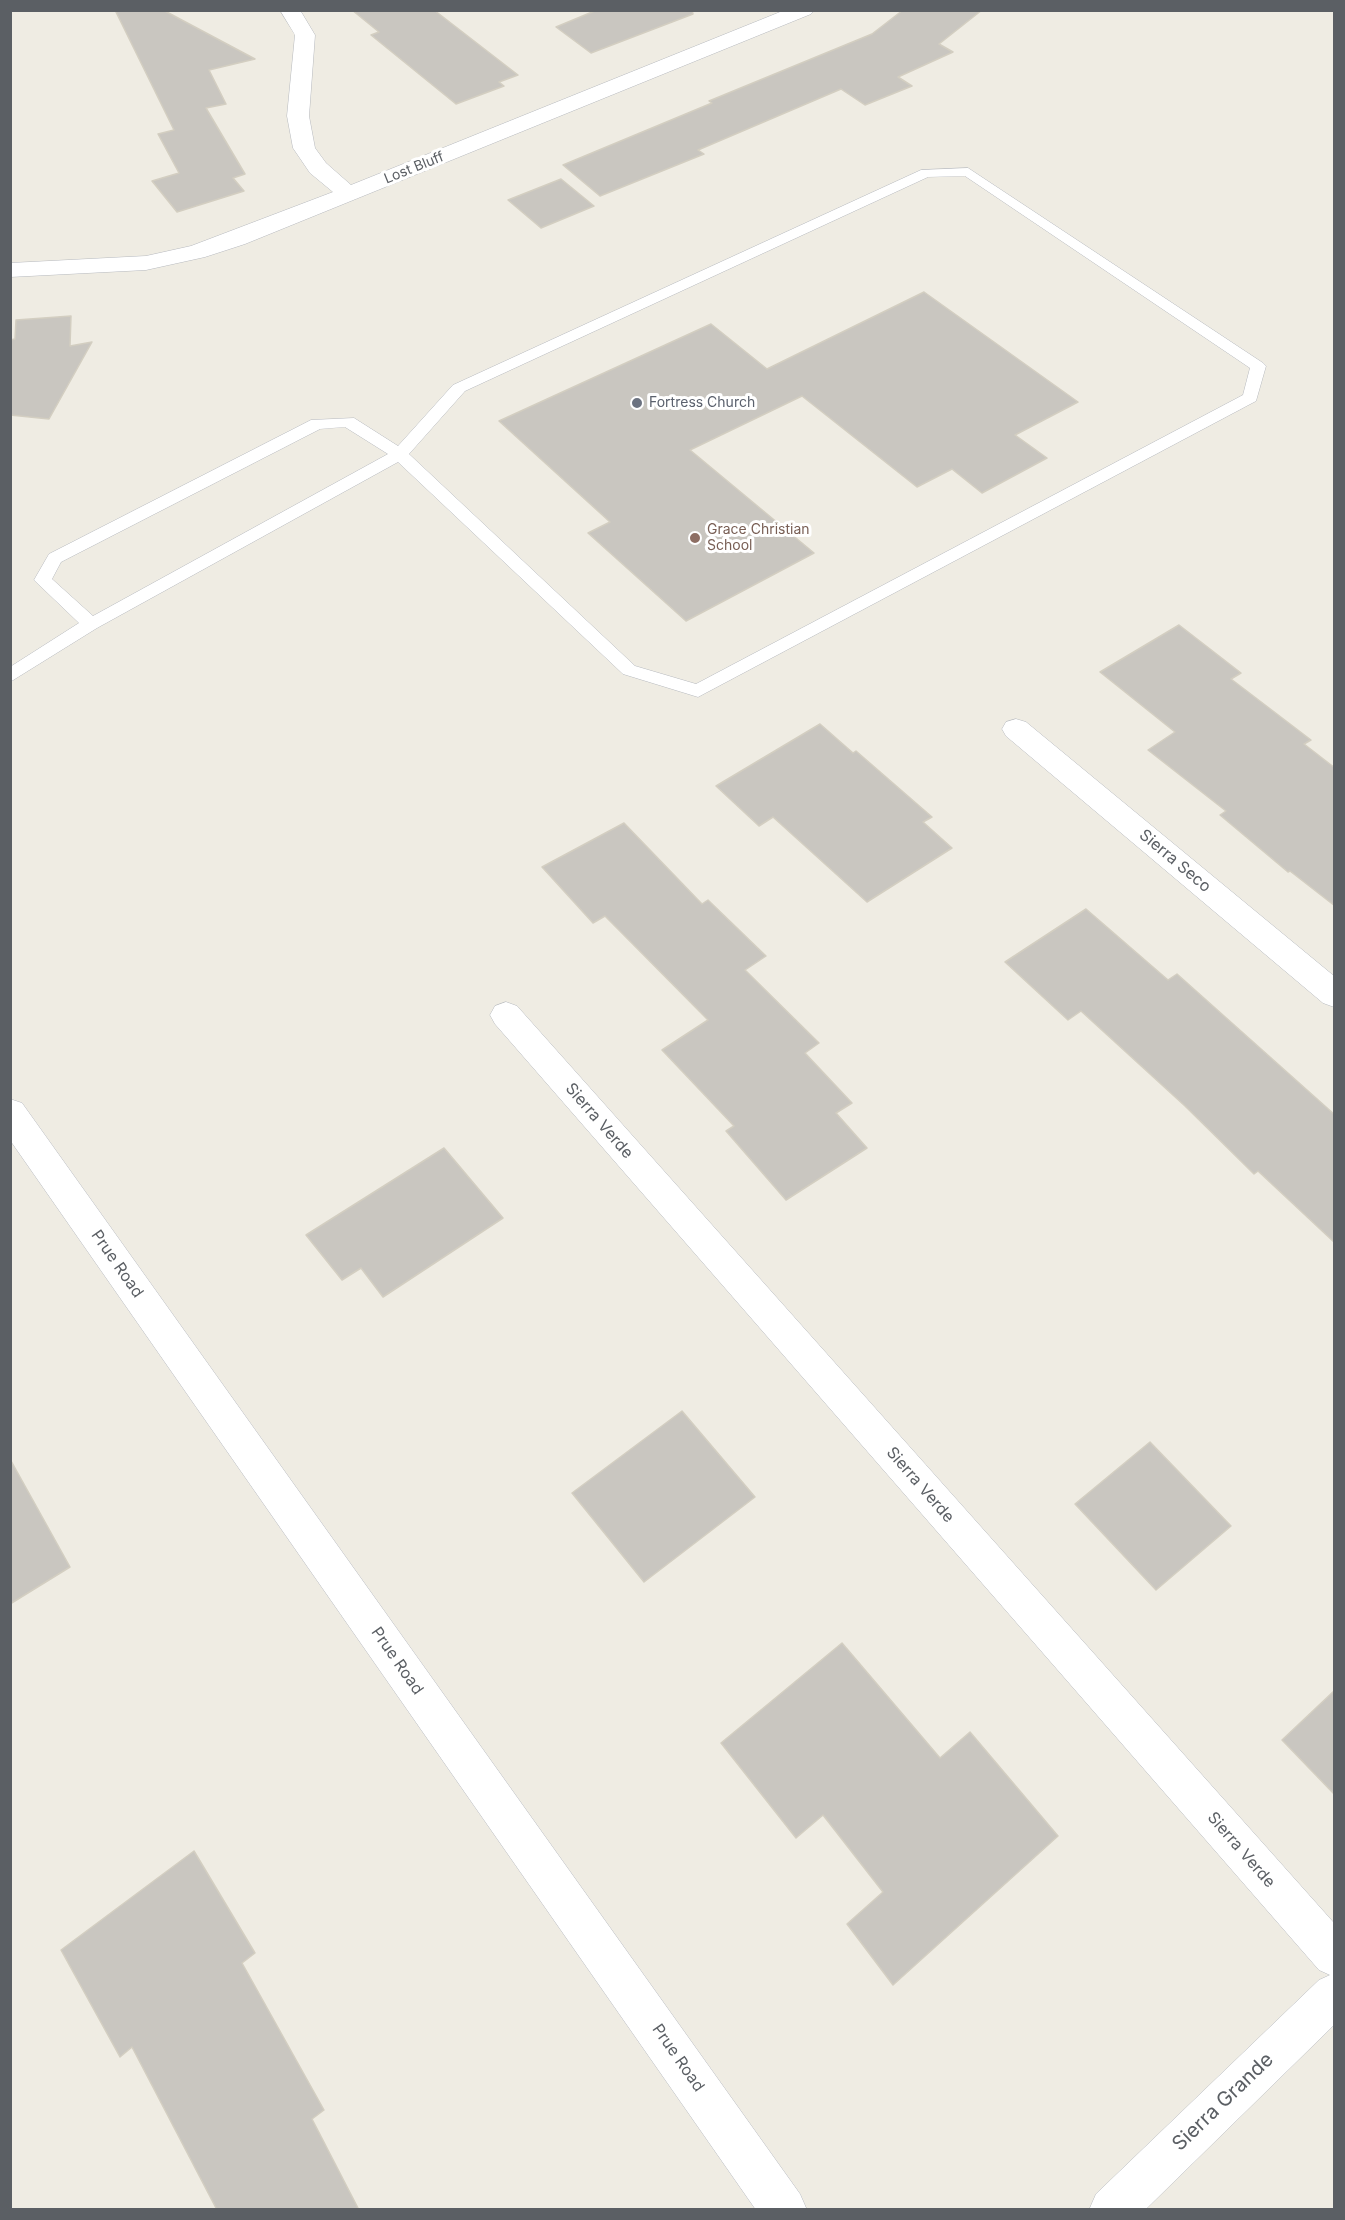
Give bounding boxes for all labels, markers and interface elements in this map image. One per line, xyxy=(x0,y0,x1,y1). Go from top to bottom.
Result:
street label: Lost Bluff xyxy=(382,148,446,188)
place label: Fortress Church xyxy=(649,395,755,411)
marker: Fortress Church xyxy=(630,396,644,410)
place label: Grace Christian School xyxy=(707,522,810,554)
marker: Grace Christian School xyxy=(688,531,702,545)
street label: Sierra Seco xyxy=(1135,825,1215,897)
street label: Sierra Verde xyxy=(561,1079,637,1163)
street label: Prue Road xyxy=(87,1226,147,1302)
street label: Sierra Verde xyxy=(882,1443,958,1527)
street label: Prue Road xyxy=(367,1623,427,1699)
street label: Sierra Verde xyxy=(1203,1808,1279,1892)
street label: Prue Road xyxy=(648,2020,708,2096)
street label: Sierra Grande xyxy=(1168,2048,1278,2156)

